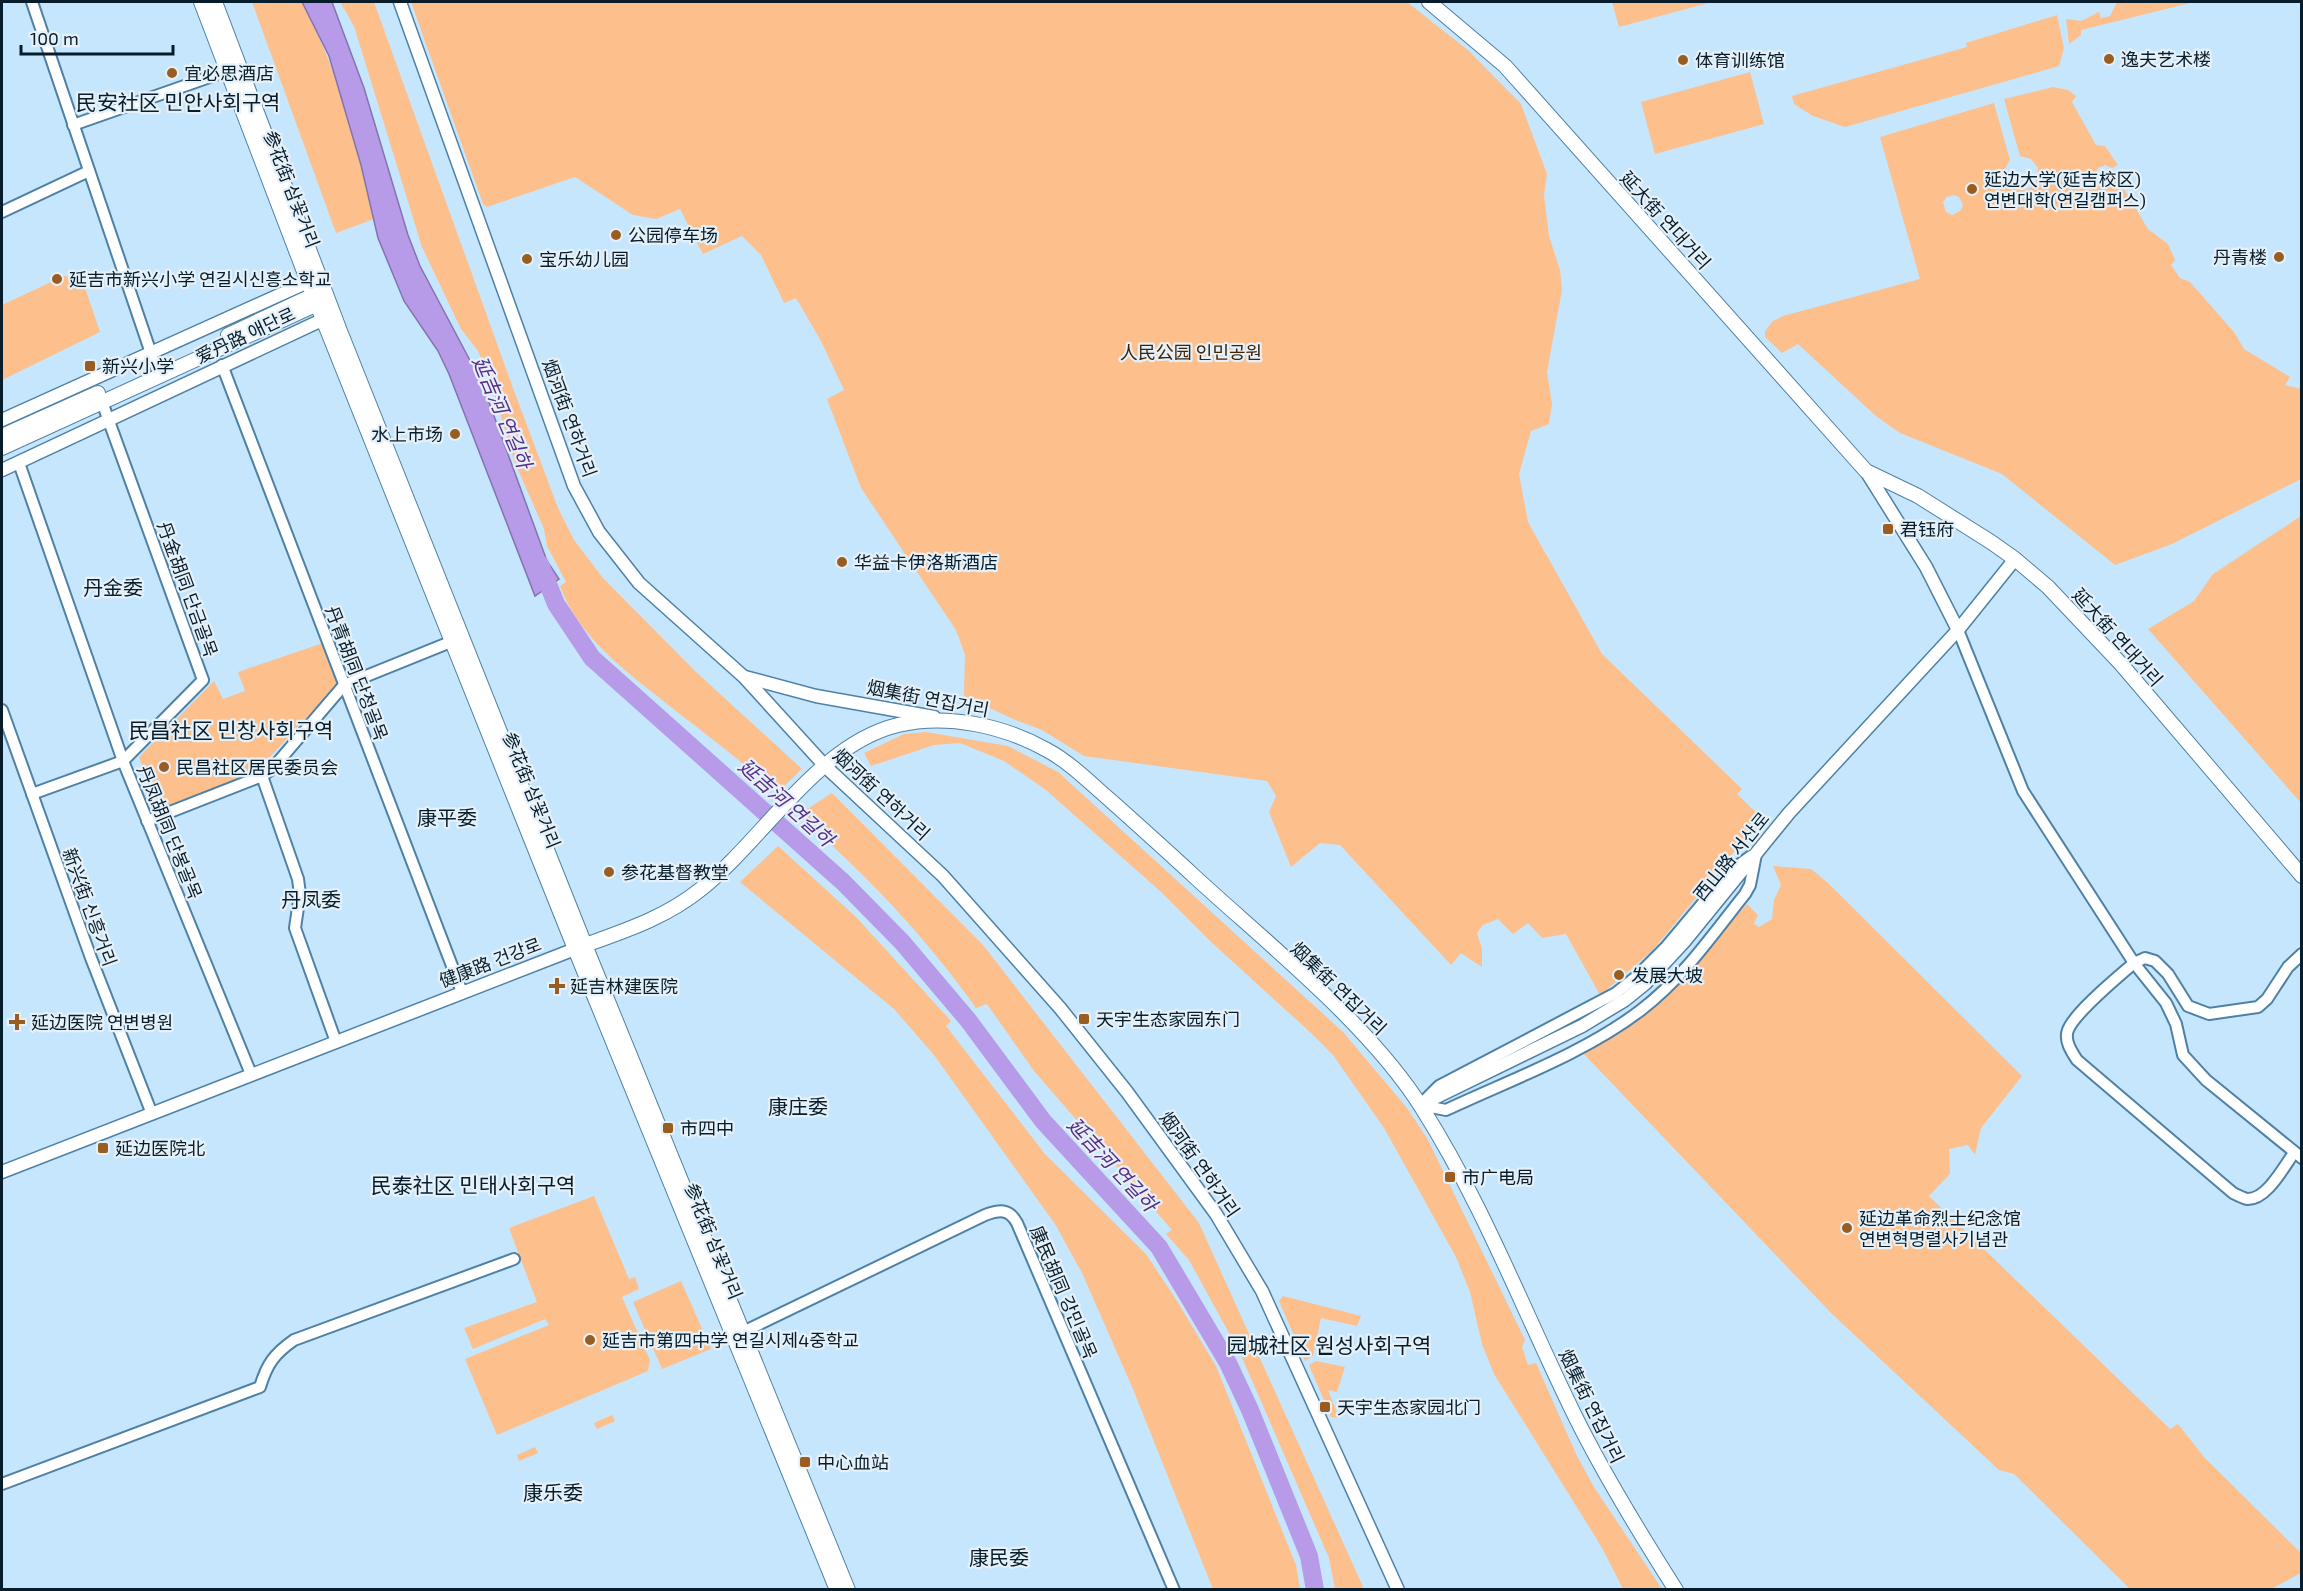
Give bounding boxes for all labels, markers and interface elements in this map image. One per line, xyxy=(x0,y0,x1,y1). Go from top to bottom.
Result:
scale bar xyxy=(21,18,172,56)
text: 100 m xyxy=(30,27,79,49)
place label: 逸夫艺术楼 xyxy=(2121,48,2211,70)
place label: 体育训练馆 xyxy=(1695,49,1785,71)
marker: 逸夫艺术楼 xyxy=(2102,52,2116,66)
marker: 体育训练馆 xyxy=(1676,53,1690,67)
place label: 宜必思酒店 xyxy=(184,62,274,84)
marker: 宜必思酒店 xyxy=(165,66,179,80)
district label: 民安社区 민안사회구역 xyxy=(76,89,280,114)
street label: 参花街 삼꽃거리 xyxy=(259,127,325,251)
street label: 延大街 연대거리 xyxy=(1616,166,1716,274)
place label: 延边大学(延吉校区) 연변대학(연길캠퍼스) xyxy=(1984,168,2146,211)
marker: 延边大学(延吉校区) 연변대학(연길캠퍼스) xyxy=(1965,182,1979,196)
place label: 公园停车场 xyxy=(628,224,718,246)
marker: 公园停车场 xyxy=(609,228,623,242)
place label: 丹青楼 xyxy=(2213,246,2267,268)
place label: 宝乐幼儿园 xyxy=(539,248,629,270)
marker: 丹青楼 xyxy=(2272,250,2286,264)
marker: 宝乐幼儿园 xyxy=(520,252,534,266)
place label: 延吉市新兴小学 연길시신흥소학교 xyxy=(69,268,332,290)
marker: 延吉市新兴小学 연길시신흥소학교 xyxy=(50,272,64,286)
street label: 爱丹路 애단로 xyxy=(192,302,298,368)
park label: 人民公园 인민공원 xyxy=(1120,341,1262,363)
water label: 延吉河 연길하 xyxy=(469,352,538,474)
place label: 新兴小学 xyxy=(102,355,174,377)
street label: 烟河街 연하거리 xyxy=(538,356,602,480)
marker: 新兴小学 xyxy=(83,359,97,373)
place label: 水上市场 xyxy=(371,423,443,445)
marker: 水上市场 xyxy=(448,427,462,441)
street label: 丹金胡同 단금골목 xyxy=(153,518,223,660)
place label: 君钰府 xyxy=(1900,518,1954,540)
marker: 君钰府 xyxy=(1881,522,1895,536)
place label: 华益卡伊洛斯酒店 xyxy=(854,551,998,573)
marker: 华益卡伊洛斯酒店 xyxy=(835,555,849,569)
district label: 丹金委 xyxy=(83,575,143,599)
street label: 延大街 연대거리 xyxy=(2068,583,2168,691)
street label: 丹青胡同 단청골목 xyxy=(321,603,393,743)
street label: 烟集街 연집거리 xyxy=(865,675,991,721)
district label: 民昌社区 민창사회구역 xyxy=(129,717,333,742)
street label: 参花街 삼꽃거리 xyxy=(499,728,565,852)
street label: 烟河街 연하거리 xyxy=(829,744,935,844)
water label: 延吉河 연길하 xyxy=(735,753,841,853)
place label: 民昌社区居民委员会 xyxy=(176,756,338,778)
marker: 民昌社区居民委员会 xyxy=(157,760,171,774)
street label: 丹凤胡同 단봉골목 xyxy=(133,762,207,902)
district label: 康平委 xyxy=(417,805,477,829)
street label: 西山路 서산로 xyxy=(1689,807,1773,905)
street label: 新兴街 신흥거리 xyxy=(58,845,122,969)
place label: 参花基督教堂 xyxy=(621,861,729,883)
marker: 参花基督教堂 xyxy=(602,865,616,879)
district label: 丹凤委 xyxy=(281,887,341,911)
street label: 健康路 건강로 xyxy=(436,932,544,992)
street label: 烟集街 연집거리 xyxy=(1287,937,1391,1039)
place label: 发展大坡 xyxy=(1631,964,1703,986)
marker: 发展大坡 xyxy=(1612,968,1626,982)
place label: 延吉林建医院 xyxy=(570,975,678,997)
marker: 延吉林建医院 xyxy=(548,977,566,995)
place label: 天宇生态家园东门 xyxy=(1096,1008,1240,1030)
place label: 延边医院 연변병원 xyxy=(31,1011,173,1033)
marker: 天宇生态家园东门 xyxy=(1077,1012,1091,1026)
marker: 延边医院 연변병원 xyxy=(8,1013,26,1031)
district label: 康庄委 xyxy=(768,1094,828,1118)
street label: 烟河街 연하거리 xyxy=(1155,1107,1245,1221)
water label: 延吉河 연길하 xyxy=(1063,1112,1164,1218)
place label: 市四中 xyxy=(680,1117,734,1139)
marker: 市四中 xyxy=(661,1121,675,1135)
place label: 延边医院北 xyxy=(115,1137,205,1159)
marker: 延边医院北 xyxy=(96,1141,110,1155)
place label: 市广电局 xyxy=(1462,1166,1534,1188)
marker: 市广电局 xyxy=(1443,1170,1457,1184)
district label: 民泰社区 민태사회구역 xyxy=(371,1172,575,1197)
street label: 参花街 삼꽃거리 xyxy=(681,1179,747,1303)
place label: 延边革命烈士纪念馆 연변혁명렬사기념관 xyxy=(1859,1207,2021,1250)
marker: 延边革命烈士纪念馆 연변혁명렬사기념관 xyxy=(1840,1221,1854,1235)
street label: 康民胡同 강민골목 xyxy=(1026,1222,1102,1362)
place label: 延吉市第四中学 연길시제4중학교 xyxy=(602,1329,859,1351)
district label: 园城社区 원성사회구역 xyxy=(1227,1332,1431,1357)
marker: 延吉市第四中学 연길시제4중학교 xyxy=(583,1333,597,1347)
street label: 烟集街 연집거리 xyxy=(1555,1345,1629,1467)
place label: 天宇生态家园北门 xyxy=(1337,1396,1481,1418)
marker: 天宇生态家园北门 xyxy=(1318,1400,1332,1414)
place label: 中心血站 xyxy=(817,1451,889,1473)
marker: 中心血站 xyxy=(798,1455,812,1469)
district label: 康乐委 xyxy=(523,1480,583,1504)
district label: 康民委 xyxy=(969,1545,1029,1569)

